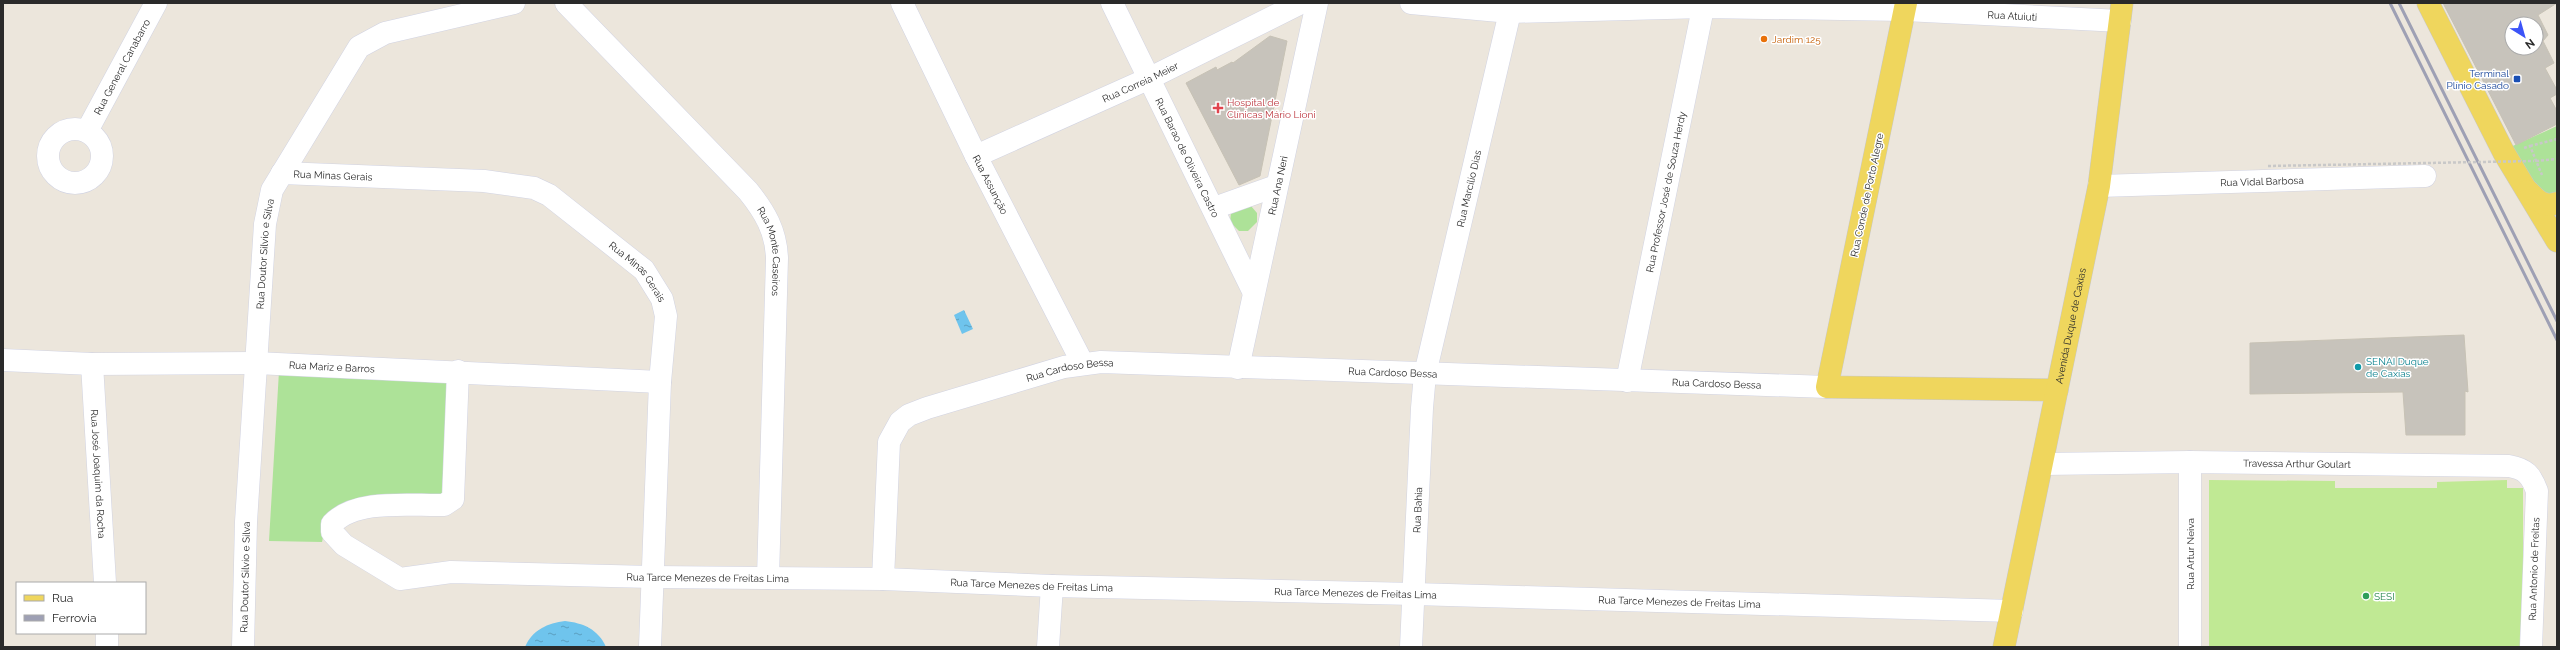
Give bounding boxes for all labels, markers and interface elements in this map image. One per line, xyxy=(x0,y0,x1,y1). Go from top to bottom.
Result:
street label: Rua Atuiuti xyxy=(1987,9,2037,22)
north arrow xyxy=(2504,16,2544,56)
street label: Rua General Canabarro xyxy=(91,17,152,117)
marker: Jardim 125 xyxy=(1759,34,1769,44)
place label: Jardim 125 xyxy=(1772,34,1821,45)
text: N xyxy=(2522,36,2537,51)
street label: Rua Correia Meier xyxy=(1100,59,1180,104)
place label: Terminal Plínio Casado xyxy=(2447,68,2509,91)
marker: Terminal Plínio Casado xyxy=(2512,74,2522,84)
street label: Rua Barao de Oliveira Castro xyxy=(1154,96,1222,219)
place label: Hospital de Clínicas Mário Lioni xyxy=(1227,97,1315,120)
marker: Hospital de Clínicas Mário Lioni xyxy=(1212,102,1224,114)
street label: Rua Professor José de Souza Herdy xyxy=(1644,110,1687,273)
street label: Rua Conde de Porto Alegre xyxy=(1849,132,1886,258)
street label: Rua Marcílio Dias xyxy=(1454,149,1483,228)
street label: Rua Assunção xyxy=(971,153,1010,216)
street label: Rua Ana Neri xyxy=(1266,155,1289,216)
street label: Rua Minas Gerais xyxy=(293,168,373,182)
street label: Rua Vidal Barbosa xyxy=(2220,174,2304,188)
street label: Rua Doutor Silvio e Silva xyxy=(254,197,276,309)
street label: Rua Monte Caseiros xyxy=(756,205,783,296)
street label: Rua Minas Gerais xyxy=(607,239,668,304)
street label: Avenida Duque de Caxias xyxy=(2053,267,2088,385)
street label: Rua Cardoso Bessa xyxy=(1025,356,1114,384)
place label: SENAI Duque de Caxias xyxy=(2366,356,2429,379)
street label: Rua Mariz e Barros xyxy=(289,359,375,374)
marker: SENAI Duque de Caxias xyxy=(2353,362,2363,372)
street label: Rua Cardoso Bessa xyxy=(1348,365,1438,379)
street label: Rua Cardoso Bessa xyxy=(1672,376,1761,390)
street label: Rua José Joaquim da Rocha xyxy=(89,409,108,539)
street label: Travessa Arthur Goulart xyxy=(2243,457,2352,470)
street label: Rua Bahia xyxy=(1411,487,1424,533)
street label: Rua Antonio de Freitas xyxy=(2527,517,2541,621)
street label: Rua Artur Neiva xyxy=(2185,518,2196,590)
street label: Rua Doutor Silvio e Silva xyxy=(238,521,252,633)
street label: Rua Tarce Menezes de Freitas Lima xyxy=(626,571,789,584)
street label: Rua Tarce Menezes de Freitas Lima xyxy=(950,576,1113,593)
legend xyxy=(16,582,146,634)
street label: Rua Tarce Menezes de Freitas Lima xyxy=(1274,585,1437,600)
text: Rua xyxy=(52,591,73,605)
marker: SESI xyxy=(2361,591,2371,601)
place label: SESI xyxy=(2374,591,2395,602)
street label: Rua Tarce Menezes de Freitas Lima xyxy=(1598,594,1761,609)
text: Ferrovia xyxy=(52,611,96,625)

